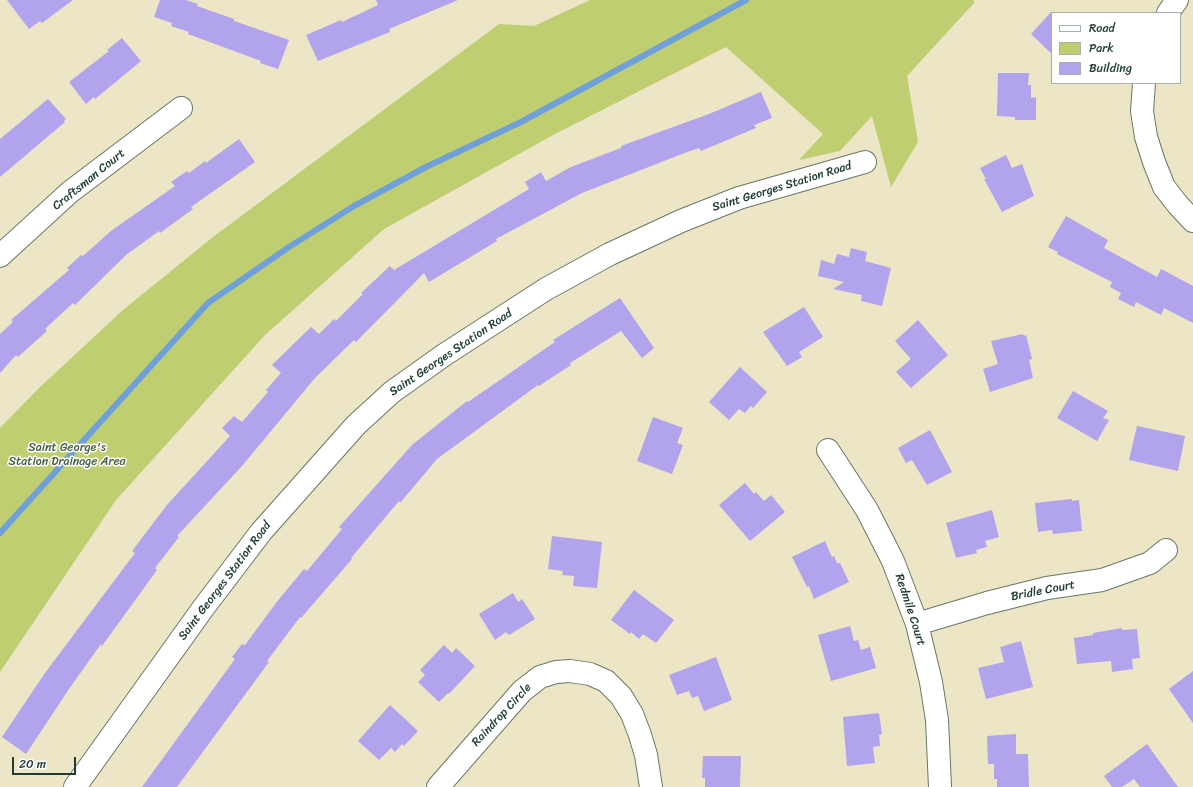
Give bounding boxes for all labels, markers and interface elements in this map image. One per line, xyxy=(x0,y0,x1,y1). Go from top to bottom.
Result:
legend xyxy=(1051,12,1181,84)
text: Road xyxy=(1089,17,1115,39)
text: Park xyxy=(1089,37,1114,59)
text: Building xyxy=(1089,57,1132,79)
street label: Craftsman Court xyxy=(50,146,128,214)
street label: Saint Georges Station Road xyxy=(711,159,853,215)
street label: Saint Georges Station Road xyxy=(387,307,515,399)
park label: Saint George's Station Drainage Area xyxy=(8,441,126,469)
street label: Saint Georges Station Road xyxy=(176,519,274,643)
street label: Redmile Court xyxy=(892,572,928,648)
street label: Bridle Court xyxy=(1010,578,1076,604)
street label: Raindrop Circle xyxy=(469,680,535,750)
scale bar xyxy=(14,749,78,775)
text: 20 m xyxy=(19,753,46,775)

